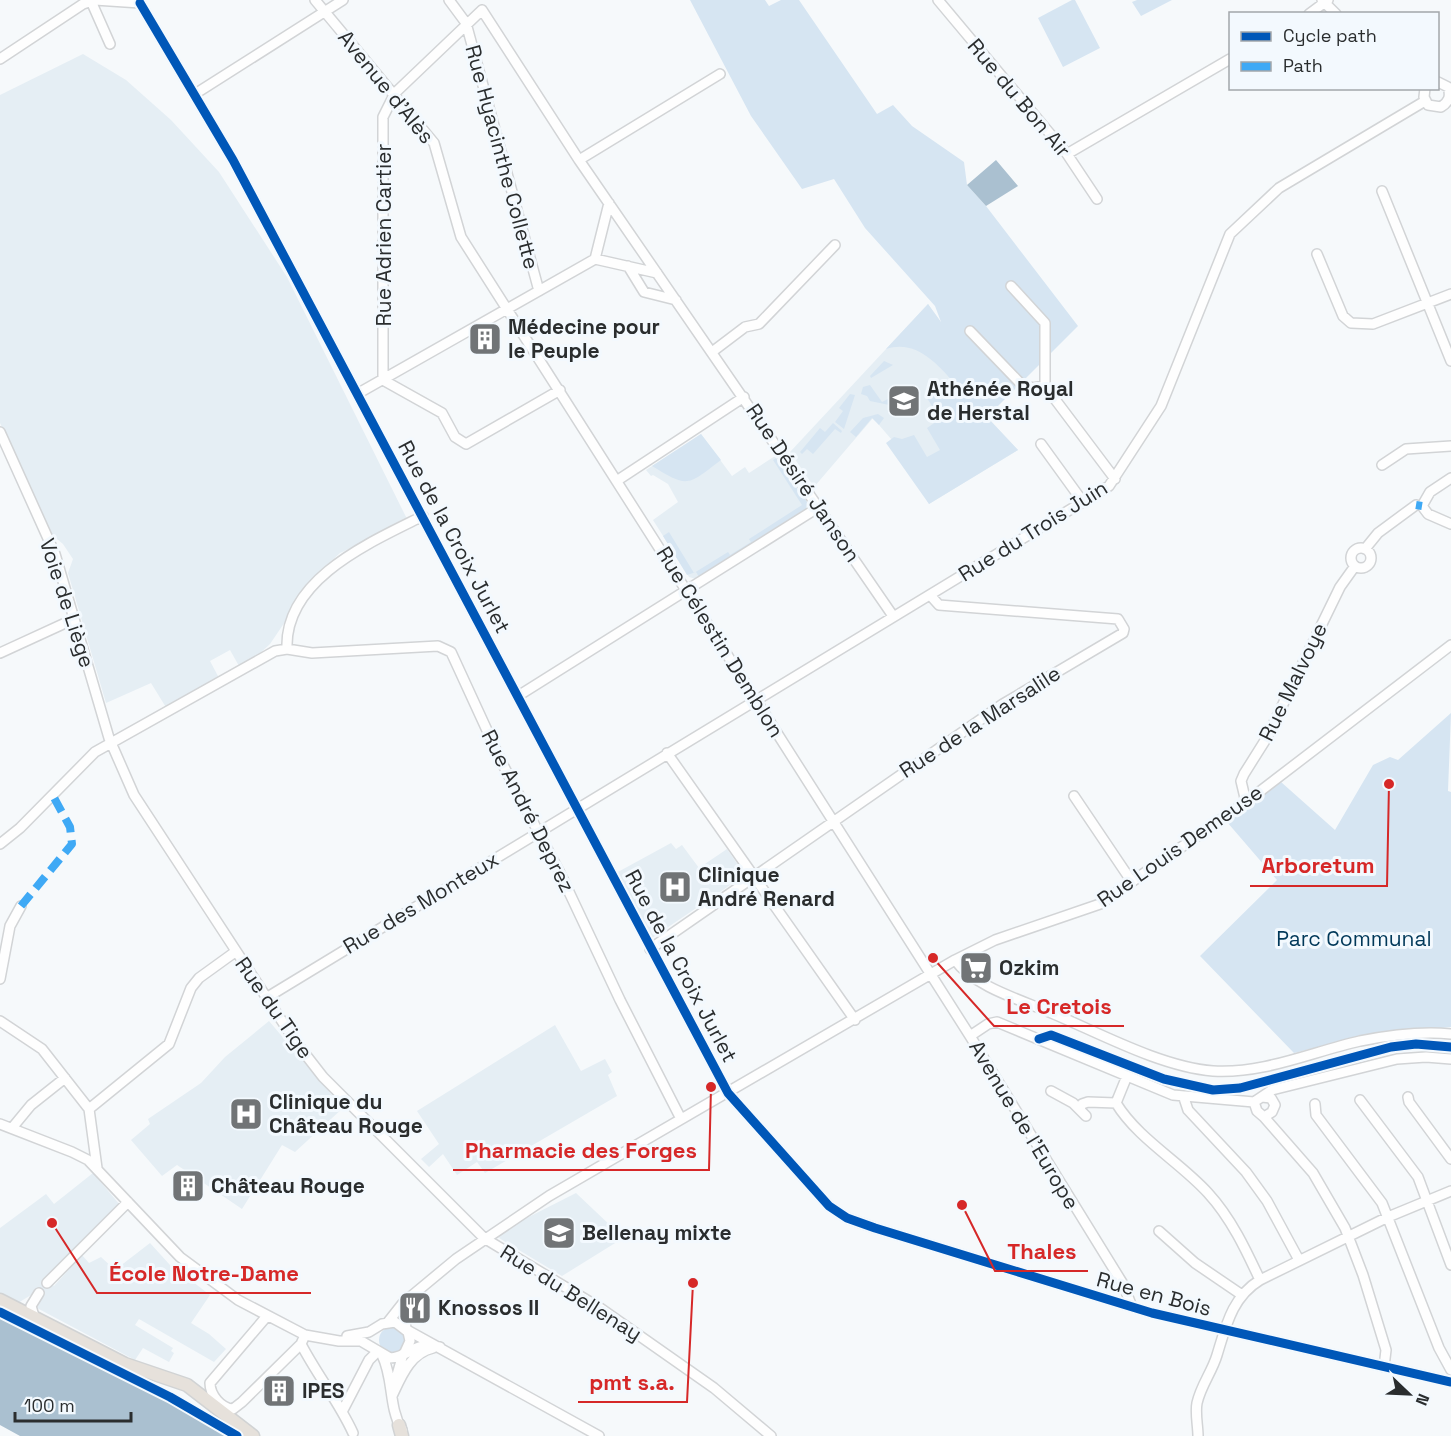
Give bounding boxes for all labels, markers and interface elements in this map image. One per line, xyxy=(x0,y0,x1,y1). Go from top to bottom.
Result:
legend xyxy=(1229,12,1439,90)
street label: Avenue d'Alès xyxy=(332,24,440,149)
text: Cycle path xyxy=(1283,24,1377,47)
street label: Rue du Bon Air xyxy=(962,33,1077,163)
street label: Rue Hyacinthe Collette xyxy=(460,42,545,272)
text: Path xyxy=(1283,54,1323,77)
street label: Rue Adrien Cartier xyxy=(370,144,397,326)
place label: Médecine pour le Peuple xyxy=(508,313,660,364)
building icon: Médecine pour le Peuple xyxy=(467,321,503,357)
place label: Athénée Royal de Herstal xyxy=(927,375,1074,426)
school or university icon: Athénée Royal de Herstal xyxy=(886,383,922,419)
street label: Rue Désiré Janson xyxy=(740,398,867,567)
street label: Rue de la Croix Jurlet xyxy=(392,436,517,638)
street label: Rue du Trois Juin xyxy=(953,474,1112,587)
street label: Voie de Liège xyxy=(34,535,101,671)
street label: Rue Célestin Demblon xyxy=(651,541,790,742)
street label: Rue Malvoye xyxy=(1252,618,1333,745)
street label: Rue de la Marsalile xyxy=(894,659,1065,784)
street label: Rue André Deprez xyxy=(476,725,581,897)
street label: Rue Louis Demeuse xyxy=(1092,778,1268,913)
street label: Rue des Monteux xyxy=(338,845,504,960)
callout: Arboretum xyxy=(1250,846,1387,886)
text: Arboretum xyxy=(1261,851,1375,879)
place label: Clinique André Renard xyxy=(698,861,835,912)
street label: Rue de la Croix Jurlet xyxy=(619,865,744,1067)
hospital icon: Clinique André Renard xyxy=(657,869,693,905)
park label: Parc Communal xyxy=(1276,925,1432,952)
supermarket icon: Ozkim xyxy=(958,950,994,986)
street label: Rue du Tige xyxy=(229,951,319,1064)
place label: Ozkim xyxy=(999,954,1059,981)
callout: Le Cretois xyxy=(994,986,1124,1026)
text: Le Cretois xyxy=(1006,992,1112,1020)
street label: Avenue de l'Europe xyxy=(963,1035,1086,1214)
place label: Clinique du Château Rouge xyxy=(269,1088,423,1139)
hospital icon: Clinique du Château Rouge xyxy=(228,1096,264,1132)
callout: Pharmacie des Forges xyxy=(453,1130,709,1170)
text: Pharmacie des Forges xyxy=(465,1136,697,1164)
building icon: Château Rouge xyxy=(170,1168,206,1204)
place label: Château Rouge xyxy=(211,1172,365,1199)
school or university icon: Bellenay mixte xyxy=(541,1215,577,1251)
place label: Bellenay mixte xyxy=(582,1219,732,1246)
callout: Thales xyxy=(995,1231,1088,1271)
text: Thales xyxy=(1007,1237,1077,1265)
street label: Rue du Bellenay xyxy=(495,1238,647,1347)
callout: École Notre-Dame xyxy=(97,1253,311,1293)
text: École Notre-Dame xyxy=(109,1259,299,1287)
street label: Rue en Bois xyxy=(1094,1265,1214,1322)
restaurant icon: Knossos II xyxy=(397,1290,433,1326)
place label: Knossos II xyxy=(438,1294,539,1321)
callout: pmt s.a. xyxy=(578,1362,687,1402)
north arrow xyxy=(1379,1364,1439,1424)
text: pmt s.a. xyxy=(589,1368,675,1396)
building icon: IPES xyxy=(261,1373,297,1409)
place label: IPES xyxy=(302,1377,345,1404)
scale bar xyxy=(15,1385,130,1423)
text: N xyxy=(1411,1391,1434,1409)
text: 100 m xyxy=(24,1394,75,1417)

